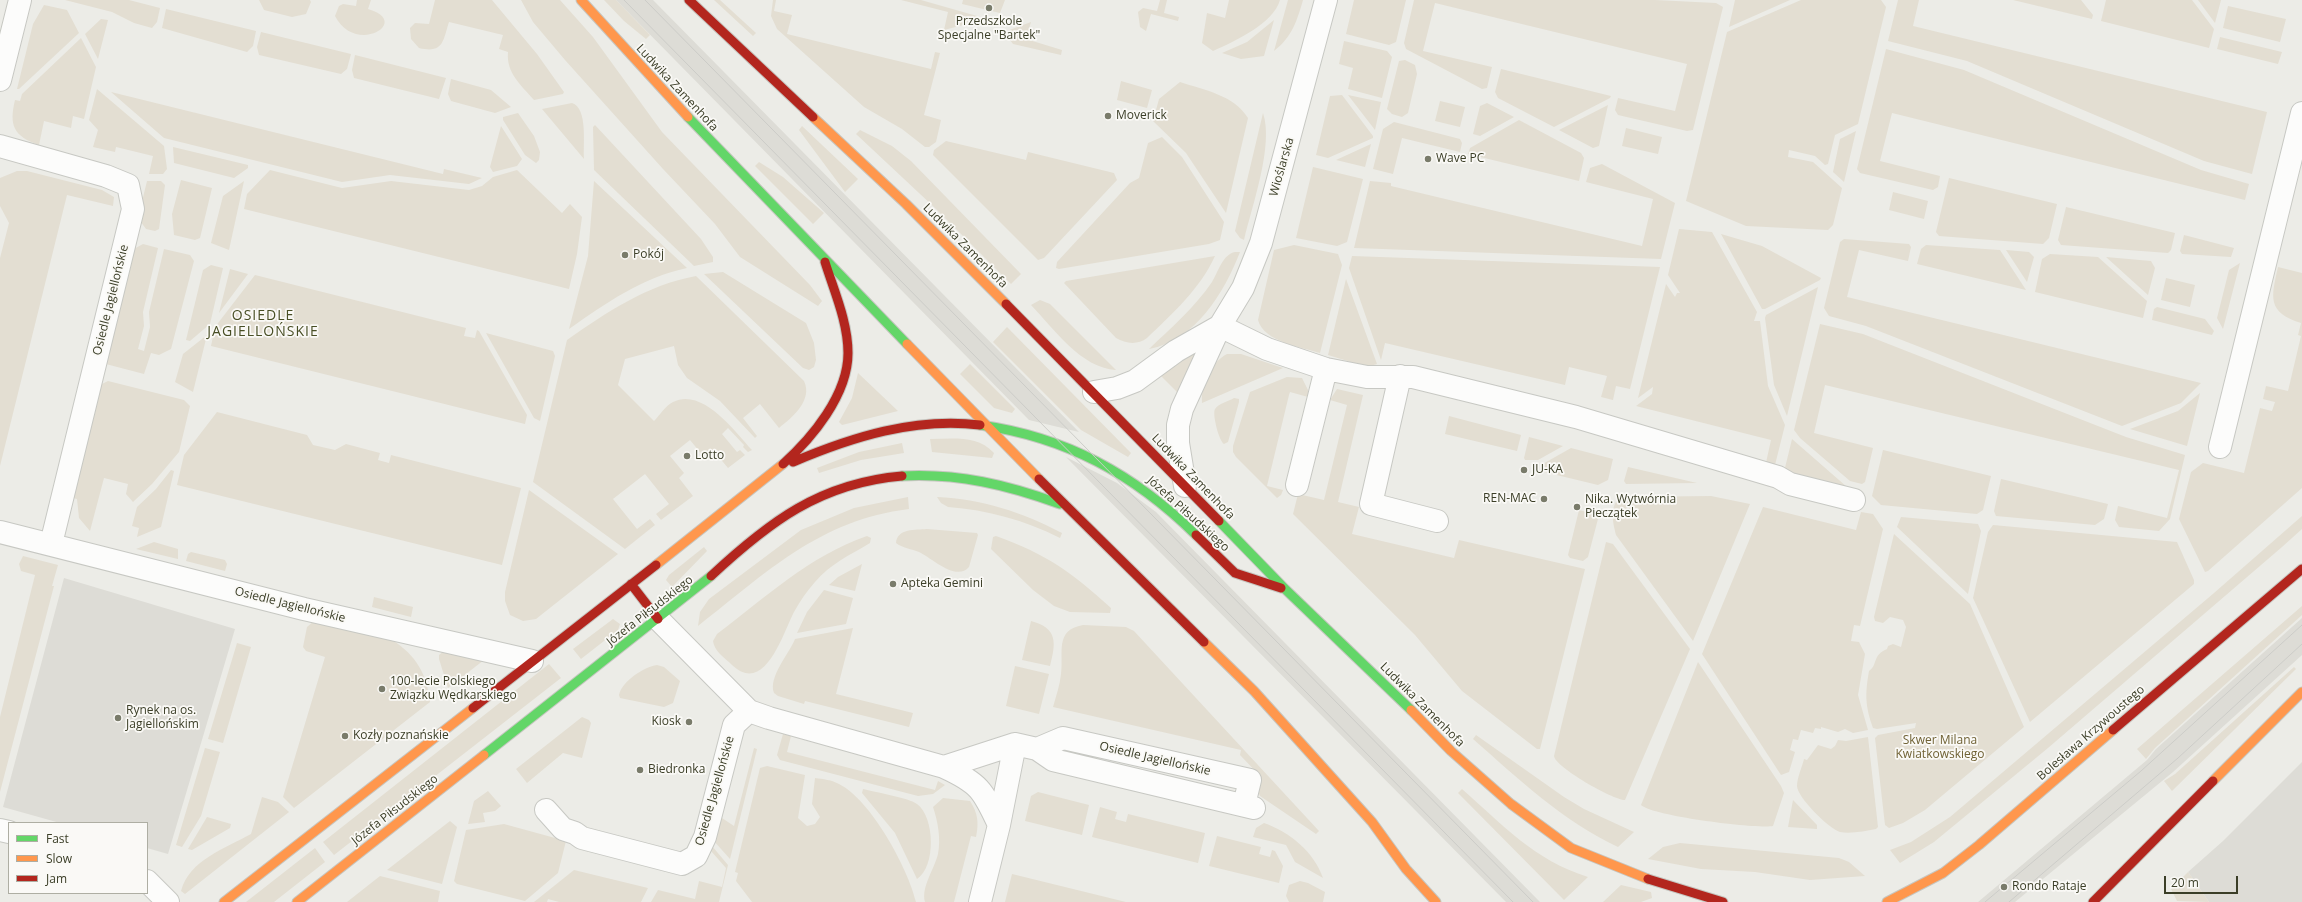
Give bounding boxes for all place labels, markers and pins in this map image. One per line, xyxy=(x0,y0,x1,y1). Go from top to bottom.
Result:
marker: Przedszkole Specjalne "Bartek" xyxy=(984,3,994,13)
place label: Przedszkole Specjalne "Bartek" xyxy=(938,15,1040,43)
place label: Moverick xyxy=(1116,109,1167,123)
marker: Moverick xyxy=(1103,111,1113,121)
place label: Wave PC xyxy=(1436,152,1484,166)
marker: Wave PC xyxy=(1423,154,1433,164)
place label: Pokój xyxy=(633,248,664,262)
marker: Pokój xyxy=(620,250,630,260)
place label: Lotto xyxy=(695,449,724,463)
marker: Lotto xyxy=(682,451,692,461)
place label: JU-KA xyxy=(1532,463,1563,477)
marker: JU-KA xyxy=(1519,465,1529,475)
place label: REN-MAC xyxy=(1483,492,1536,506)
place label: Nika. Wytwórnia Pieczątek xyxy=(1585,493,1676,521)
marker: REN-MAC xyxy=(1539,494,1549,504)
marker: Nika. Wytwórnia Pieczątek xyxy=(1572,502,1582,512)
place label: Apteka Gemini xyxy=(901,577,983,591)
marker: Apteka Gemini xyxy=(888,579,898,589)
place label: 100-lecie Polskiego Związku Wędkarskiego xyxy=(390,675,517,703)
marker: 100-lecie Polskiego Związku Wędkarskiego xyxy=(377,684,387,694)
place label: Rynek na os. Jagiellońskim xyxy=(126,704,199,732)
marker: Rynek na os. Jagiellońskim xyxy=(113,713,123,723)
place label: Kiosk xyxy=(651,715,681,729)
marker: Kiosk xyxy=(684,717,694,727)
place label: Kozły poznańskie xyxy=(353,729,449,743)
marker: Kozły poznańskie xyxy=(340,731,350,741)
place label: Biedronka xyxy=(648,763,705,777)
marker: Biedronka xyxy=(635,765,645,775)
place label: Rondo Rataje xyxy=(2012,880,2086,894)
marker: Rondo Rataje xyxy=(1999,882,2009,892)

